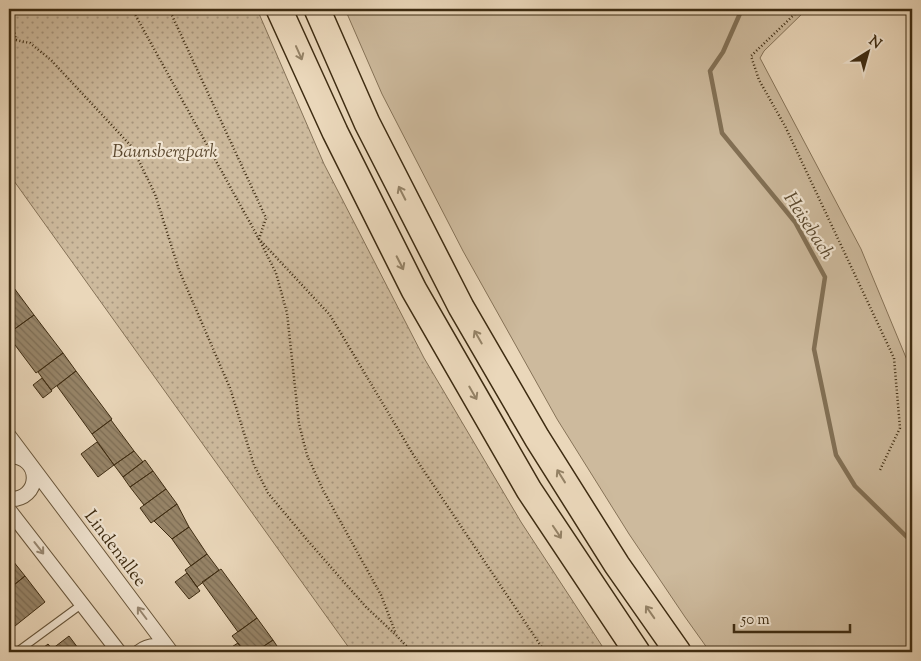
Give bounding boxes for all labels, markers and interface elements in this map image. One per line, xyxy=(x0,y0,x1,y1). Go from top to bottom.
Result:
north arrow xyxy=(844,28,894,78)
text: N xyxy=(864,32,885,55)
one-way arrow xyxy=(295,45,305,60)
park label: Baunsbergpark xyxy=(112,140,218,166)
one-way arrow xyxy=(397,186,406,201)
water label: Heisebach xyxy=(776,187,840,266)
one-way arrow xyxy=(395,255,405,270)
one-way arrow xyxy=(473,330,483,344)
one-way arrow xyxy=(468,386,478,401)
one-way arrow xyxy=(556,470,566,484)
street label: Lindenallee xyxy=(77,505,152,593)
one-way arrow xyxy=(552,525,562,539)
one-way arrow xyxy=(33,541,44,554)
scale bar xyxy=(734,601,850,633)
one-way arrow xyxy=(645,605,655,619)
one-way arrow xyxy=(137,606,147,620)
text: 50 m xyxy=(740,610,770,631)

